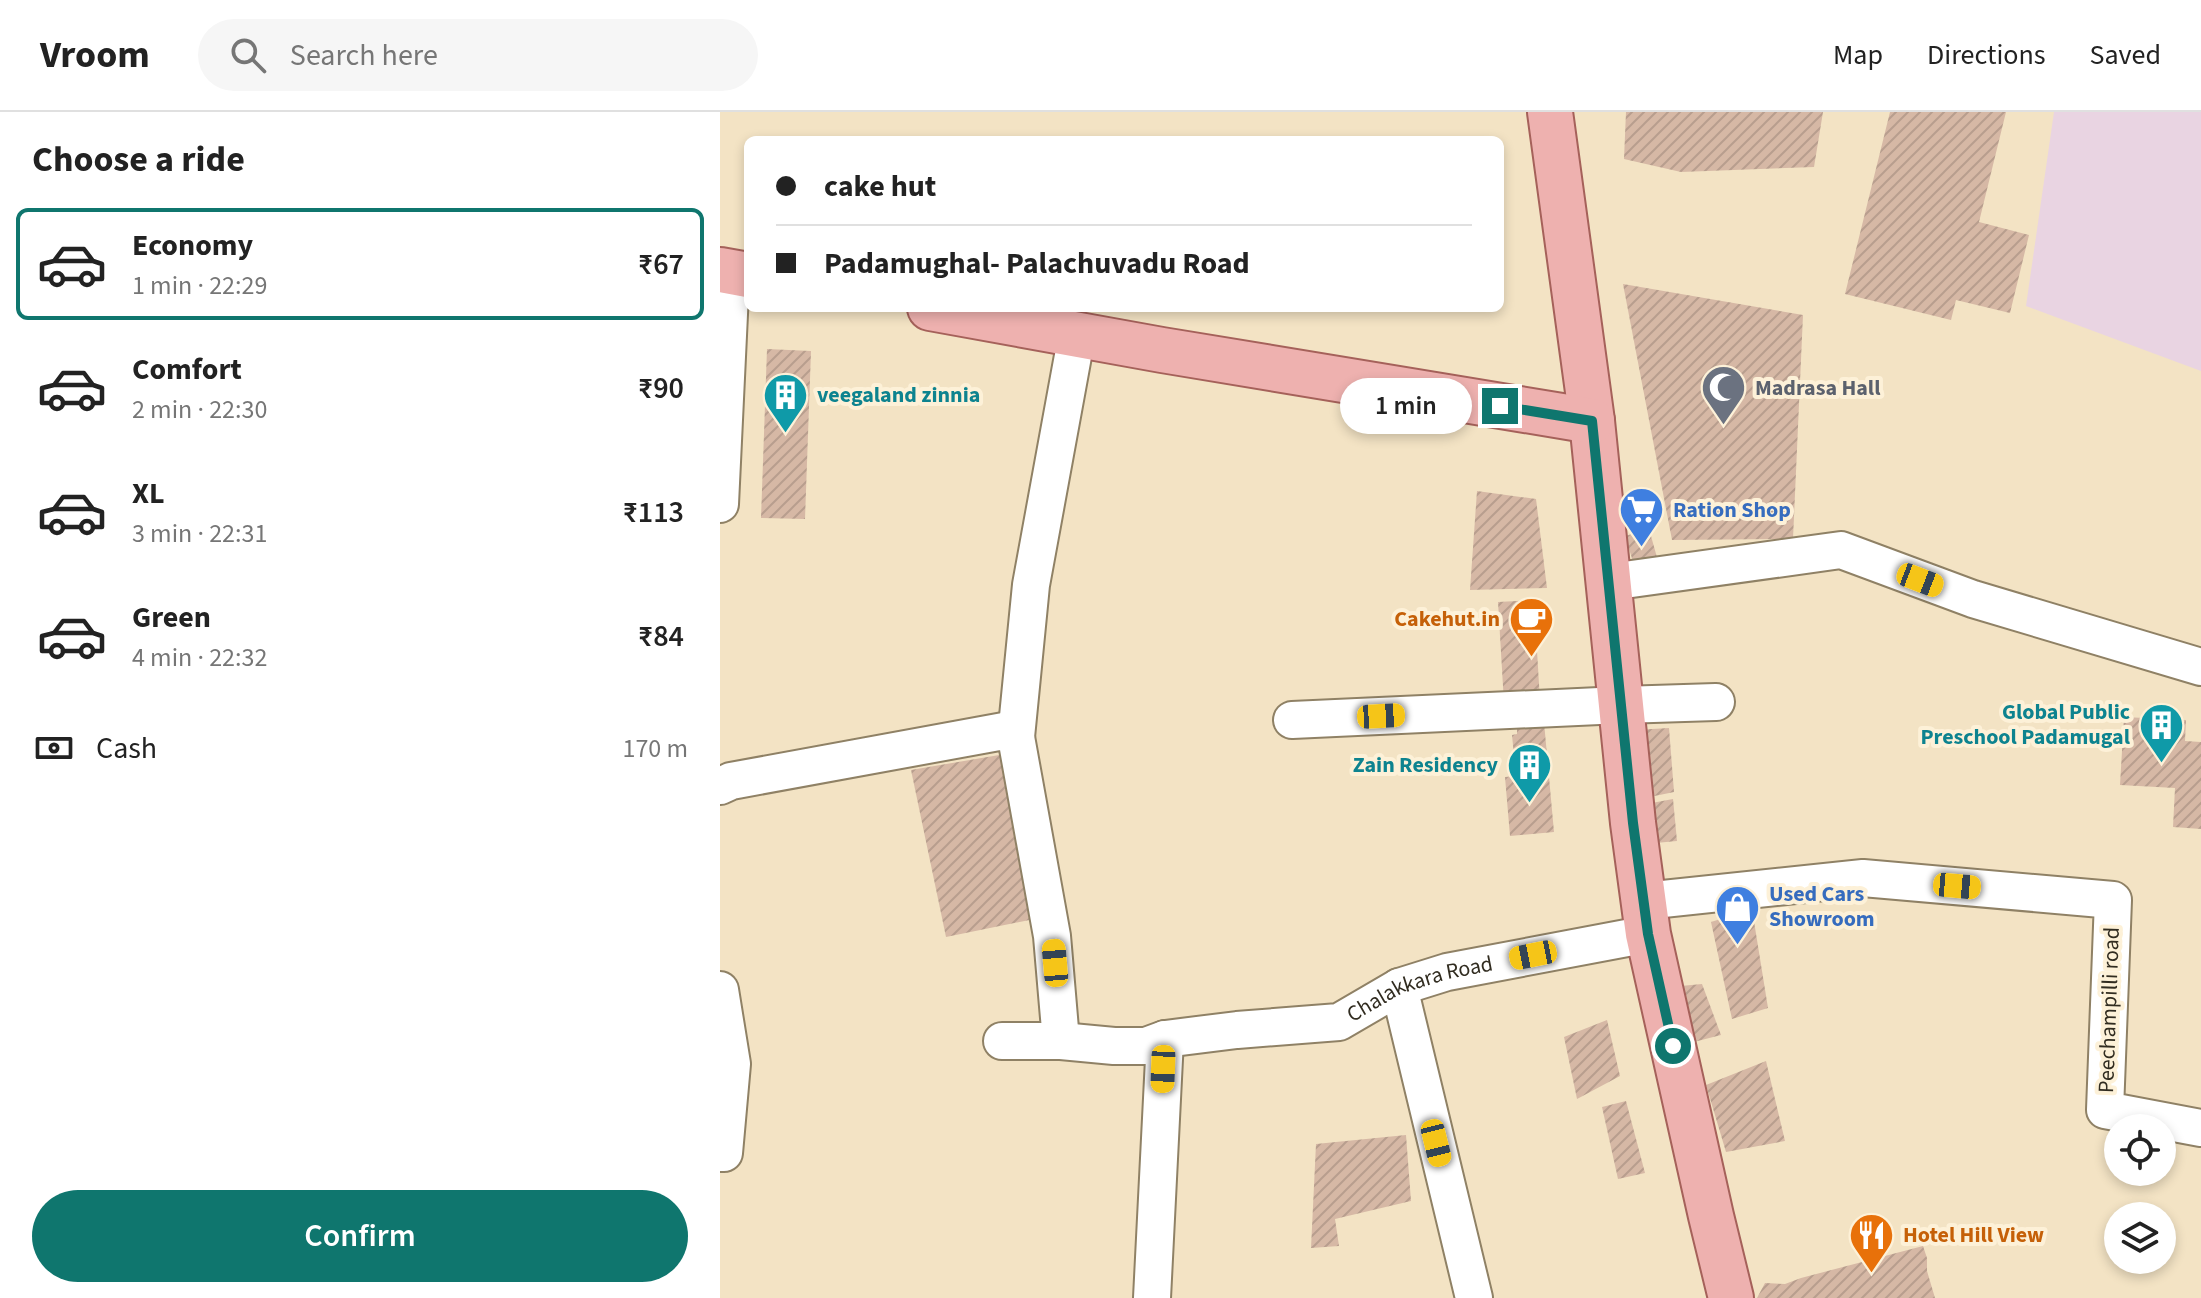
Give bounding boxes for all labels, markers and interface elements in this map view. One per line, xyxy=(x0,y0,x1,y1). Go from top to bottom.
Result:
search box xyxy=(198,19,758,91)
text: Vroom xyxy=(40,28,150,82)
icon: search xyxy=(226,33,270,77)
text: Search here xyxy=(290,34,438,77)
text: Map xyxy=(1833,35,1883,75)
text: Directions xyxy=(1927,35,2046,75)
text: Saved xyxy=(2090,35,2161,75)
text: Choose a ride xyxy=(32,134,245,185)
text: cake hut xyxy=(824,165,936,208)
text: Economy xyxy=(132,224,253,267)
icon: car xyxy=(36,228,108,300)
text: Padamughal- Palachuvadu Road xyxy=(824,242,1250,285)
text: ₹67 xyxy=(638,243,684,286)
text: 1 min · 22:29 xyxy=(132,267,267,304)
text: Comfort xyxy=(132,348,242,391)
icon: car xyxy=(36,352,108,424)
mosque icon: Madrasa Hall xyxy=(1700,364,1748,427)
text: ₹90 xyxy=(638,367,684,410)
building icon: veegaland zinnia xyxy=(762,371,810,434)
place label: Madrasa Hall xyxy=(1755,372,1881,404)
callout: 1 min xyxy=(1340,378,1472,434)
place label: veegaland zinnia xyxy=(817,379,980,411)
text: 1 min xyxy=(1375,387,1437,424)
route end xyxy=(1482,388,1518,424)
text: 2 min · 22:30 xyxy=(132,391,267,428)
text: XL xyxy=(132,472,165,515)
icon: car xyxy=(36,476,108,548)
supermarket icon: Ration Shop xyxy=(1618,486,1666,549)
text: ₹113 xyxy=(622,491,684,534)
place label: Ration Shop xyxy=(1673,494,1791,526)
text: 3 min · 22:31 xyxy=(132,515,267,552)
car xyxy=(1893,560,1947,600)
cafe icon: Cakehut.in xyxy=(1507,595,1555,658)
text: Green xyxy=(132,596,211,639)
icon: car xyxy=(36,600,108,672)
place label: Cakehut.in xyxy=(1394,603,1500,635)
text: ₹84 xyxy=(638,615,684,658)
text: 4 min · 22:32 xyxy=(132,639,267,676)
place label: Global Public Preschool Padamugal xyxy=(1921,696,2131,753)
building icon: Global Public Preschool Padamugal xyxy=(2137,701,2185,764)
car xyxy=(1356,703,1406,729)
icon: cash xyxy=(32,726,76,770)
text: Cash xyxy=(96,727,157,770)
text: 170 m xyxy=(622,730,688,767)
building icon: Zain Residency xyxy=(1505,741,1553,804)
place label: Zain Residency xyxy=(1353,749,1499,781)
car xyxy=(1932,872,1982,900)
place label: Used Cars Showroom xyxy=(1769,878,1875,935)
shop icon: Used Cars Showroom xyxy=(1714,883,1762,946)
street label: Peechampilli road xyxy=(2090,926,2128,1094)
car xyxy=(1041,938,1069,988)
car xyxy=(1507,939,1559,971)
street label: Chalakkara Road xyxy=(1341,948,1495,1030)
route start xyxy=(1655,1028,1691,1064)
car xyxy=(1150,1045,1176,1093)
map controls xyxy=(2104,1114,2176,1274)
button: locate xyxy=(2104,1114,2176,1186)
car xyxy=(1419,1117,1453,1169)
button: Confirm xyxy=(32,1190,688,1282)
button: layers xyxy=(2104,1202,2176,1274)
restaurant icon: Hotel Hill View xyxy=(1848,1211,1896,1274)
place label: Hotel Hill View xyxy=(1903,1219,2044,1251)

